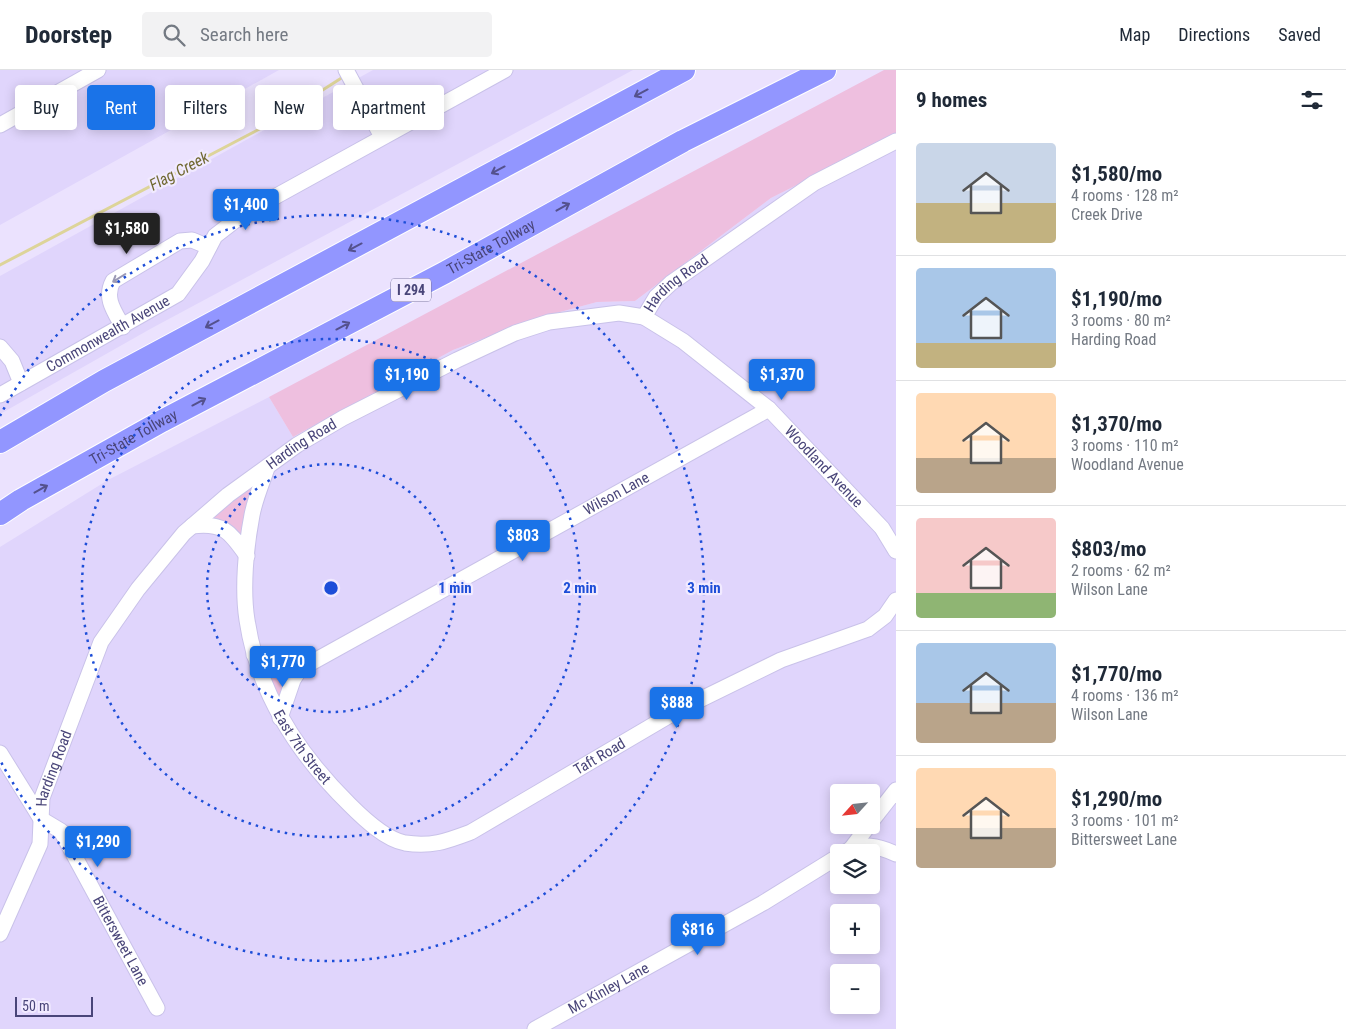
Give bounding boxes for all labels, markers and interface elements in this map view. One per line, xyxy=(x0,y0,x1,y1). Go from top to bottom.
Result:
search box xyxy=(142,12,492,57)
text: Doorstep xyxy=(25,21,112,49)
icon: search xyxy=(160,21,188,49)
text: Search here xyxy=(200,23,288,46)
text: Map xyxy=(1119,24,1150,45)
text: Directions xyxy=(1178,24,1250,45)
text: Saved xyxy=(1278,24,1321,45)
chip: Buy xyxy=(15,85,77,130)
chip: Rent xyxy=(87,85,155,130)
chip: Filters xyxy=(165,85,245,130)
chip: New xyxy=(255,85,323,130)
chip: Apartment xyxy=(333,85,444,130)
icon: filters xyxy=(1298,86,1326,114)
one-way arrow xyxy=(634,88,649,98)
text: 9 homes xyxy=(916,88,987,112)
water label: Flag Creek xyxy=(146,147,213,195)
text: $1,580/mo xyxy=(1071,162,1162,186)
icon: home xyxy=(956,163,1016,223)
one-way arrow xyxy=(491,165,506,175)
text: 4 rooms · 128 m² xyxy=(1071,186,1179,205)
pin: $1,400 xyxy=(205,189,287,231)
text: $1,400 xyxy=(224,195,268,214)
one-way arrow xyxy=(555,202,570,212)
text: Creek Drive xyxy=(1071,205,1143,224)
pin: $1,580 xyxy=(86,212,168,255)
street label: Tri-State Tollway xyxy=(444,216,538,279)
text: $1,580 xyxy=(105,219,149,238)
one-way arrow xyxy=(348,242,363,252)
street label: Harding Road xyxy=(640,251,712,315)
one-way arrow xyxy=(113,273,127,283)
road number: I 294 xyxy=(391,278,431,302)
text: $1,190/mo xyxy=(1071,287,1162,311)
icon: home xyxy=(956,288,1016,348)
street label: Commonwealth Avenue xyxy=(43,292,173,376)
text: 3 rooms · 80 m² xyxy=(1071,311,1171,330)
one-way arrow xyxy=(205,320,220,329)
one-way arrow xyxy=(335,321,350,331)
text: Harding Road xyxy=(1071,330,1156,349)
pin: $1,190 xyxy=(366,358,448,401)
pin: $1,370 xyxy=(741,358,823,401)
text: $1,190 xyxy=(385,365,429,384)
text: $1,370 xyxy=(760,365,804,384)
one-way arrow xyxy=(191,397,206,406)
street label: Tri-State Tollway xyxy=(86,406,180,469)
text: $1,370/mo xyxy=(1071,412,1162,436)
icon: home xyxy=(956,413,1016,473)
street label: Harding Road xyxy=(263,415,340,473)
street label: Woodland Avenue xyxy=(781,422,867,511)
text: 3 rooms · 110 m² xyxy=(1071,436,1179,455)
text: Woodland Avenue xyxy=(1071,455,1184,474)
street label: Wilson Lane xyxy=(581,468,652,519)
one-way arrow xyxy=(34,483,48,493)
pin: $803 xyxy=(493,520,553,562)
text: $803 xyxy=(507,526,539,545)
text: $803/mo xyxy=(1071,537,1146,561)
icon: home xyxy=(956,538,1016,598)
text: 2 rooms · 62 m² xyxy=(1071,561,1171,580)
centre of rings xyxy=(322,579,340,597)
text: 1 min xyxy=(438,579,472,597)
text: 2 min xyxy=(563,579,597,597)
text: 3 min xyxy=(687,579,721,597)
text: Wilson Lane xyxy=(1071,580,1148,599)
pin: $1,770 xyxy=(242,646,324,688)
text: $1,770 xyxy=(261,652,305,671)
text: $1,770/mo xyxy=(1071,662,1162,686)
icon: home xyxy=(956,663,1016,723)
pin: $888 xyxy=(647,686,707,729)
text: 4 rooms · 136 m² xyxy=(1071,686,1179,705)
text: $888 xyxy=(661,693,693,712)
text: Wilson Lane xyxy=(1071,705,1148,724)
street label: East 7th Street xyxy=(270,707,335,788)
street label: Harding Road xyxy=(33,728,76,807)
street label: Taft Road xyxy=(570,734,629,779)
north arrow xyxy=(830,784,880,834)
map controls xyxy=(830,784,880,1014)
text: $1,290/mo xyxy=(1071,787,1162,811)
icon: home xyxy=(956,788,1016,848)
text: 3 rooms · 101 m² xyxy=(1071,811,1179,830)
pin: $1,290 xyxy=(57,826,139,868)
text: Bittersweet Lane xyxy=(1071,830,1177,849)
text: $1,290 xyxy=(76,832,120,851)
button: layers xyxy=(830,844,880,894)
street label: Bittersweet Lane xyxy=(89,893,152,989)
button: + xyxy=(830,904,880,954)
pin: $816 xyxy=(668,914,728,956)
text: $816 xyxy=(682,920,714,939)
street label: Mc Kinley Lane xyxy=(565,959,652,1018)
button: − xyxy=(830,964,880,1014)
scale bar xyxy=(15,994,92,1017)
text: 50 m xyxy=(22,998,50,1014)

